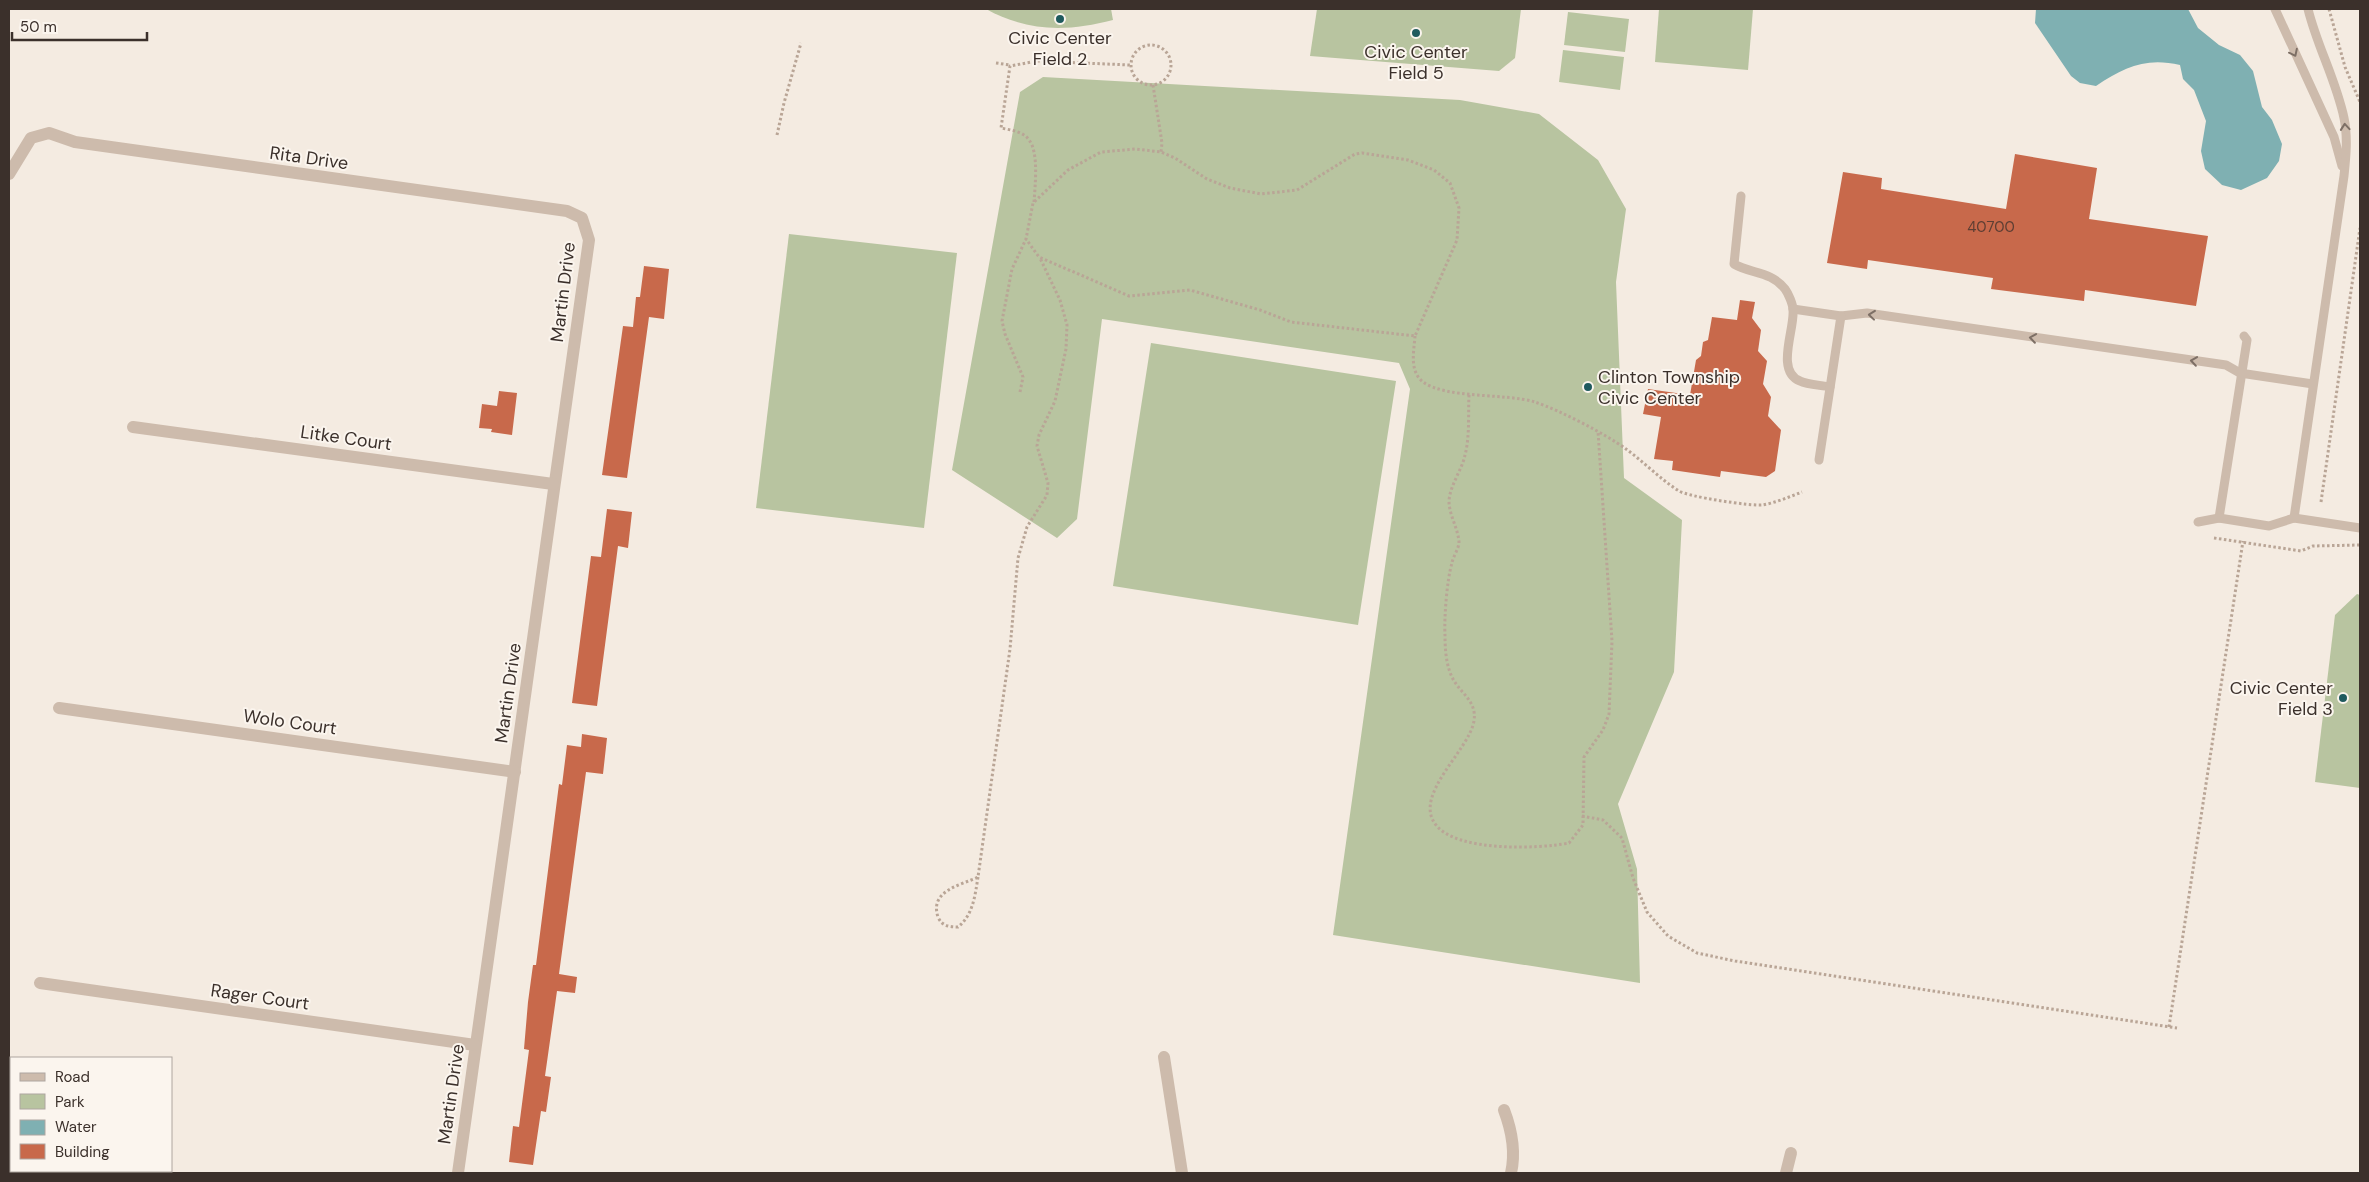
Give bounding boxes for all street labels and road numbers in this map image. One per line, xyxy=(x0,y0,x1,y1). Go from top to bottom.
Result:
street label: Rita Drive xyxy=(268,141,350,175)
street label: Martin Drive xyxy=(545,241,581,343)
street label: Litke Court xyxy=(299,420,393,456)
street label: Martin Drive xyxy=(489,641,527,745)
street label: Wolo Court xyxy=(242,704,338,740)
street label: Rager Court xyxy=(209,978,311,1016)
street label: Martin Drive xyxy=(432,1042,470,1146)

